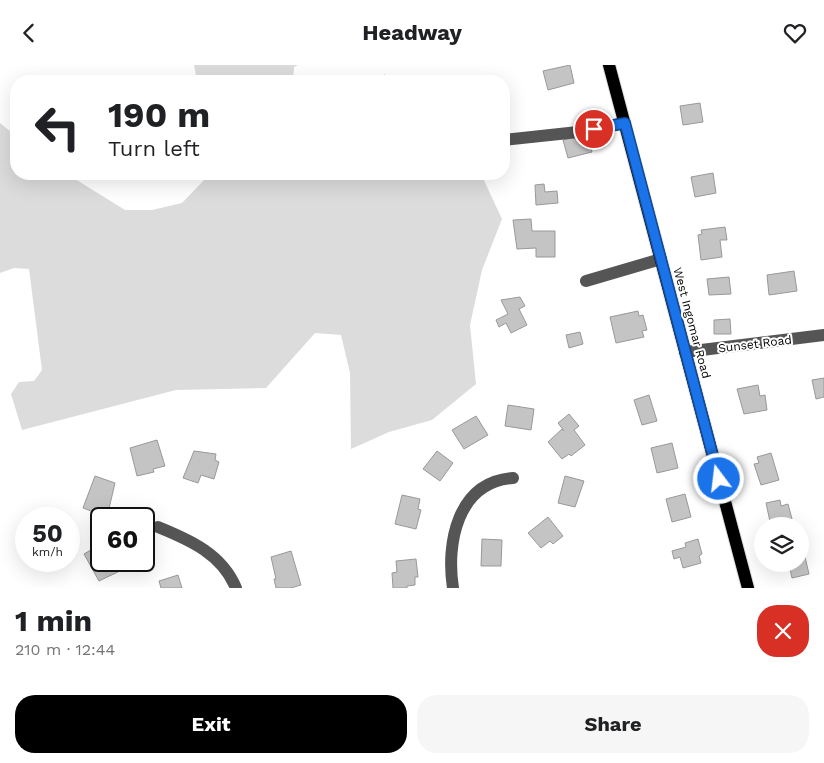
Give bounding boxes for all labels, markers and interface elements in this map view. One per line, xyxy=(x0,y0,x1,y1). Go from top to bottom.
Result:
icon: back xyxy=(15,19,43,47)
icon: heart xyxy=(781,19,809,47)
text: Headway xyxy=(362,20,462,45)
text: 190 m xyxy=(108,94,210,136)
icon: left xyxy=(25,95,90,160)
pin xyxy=(573,108,615,150)
icon: arrive xyxy=(580,115,608,143)
text: Turn left xyxy=(108,136,200,161)
street label: West Ingomar Road xyxy=(670,266,714,380)
street label: Sunset Road xyxy=(717,333,793,355)
position arrow xyxy=(692,452,744,504)
speed limit sign: 60 xyxy=(90,507,155,572)
map controls xyxy=(754,517,809,572)
button: layers xyxy=(754,517,809,572)
text: 50 xyxy=(32,519,63,548)
text: km/h xyxy=(32,545,63,559)
text: 1 min xyxy=(15,603,92,638)
button: close xyxy=(757,605,809,657)
text: 210 m · 12:44 xyxy=(15,640,115,659)
button: Exit xyxy=(15,695,407,753)
button: Share xyxy=(417,695,809,753)

